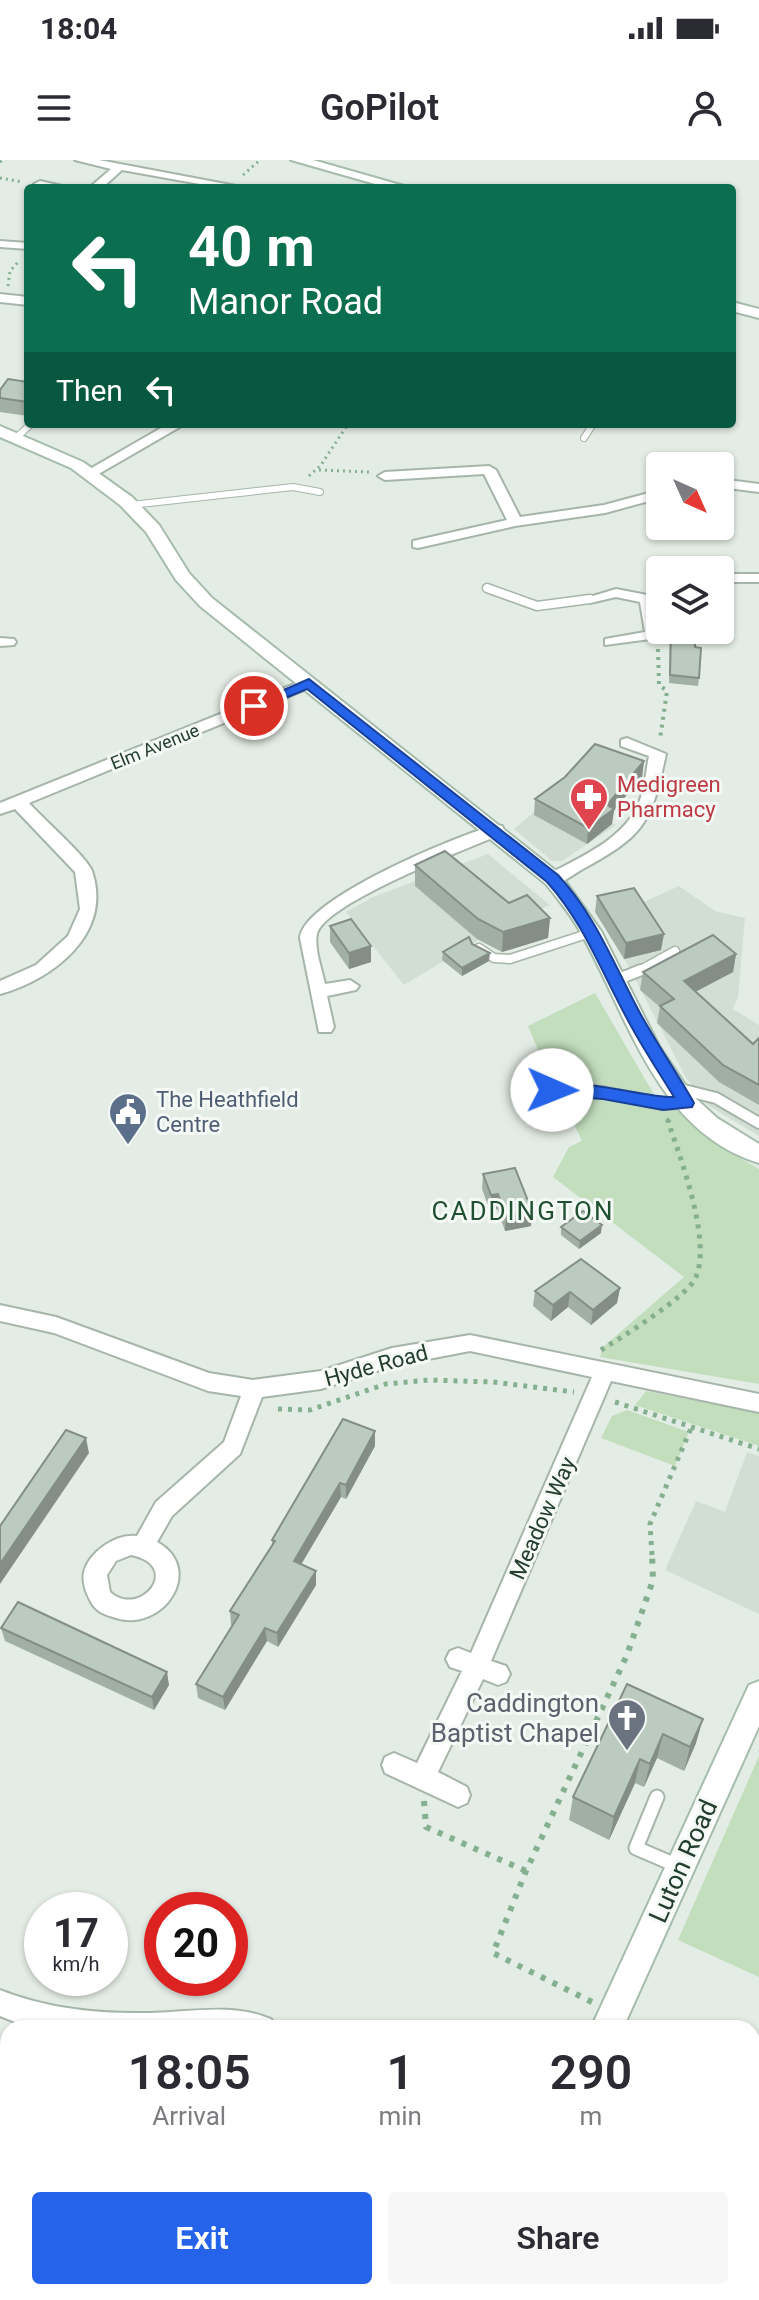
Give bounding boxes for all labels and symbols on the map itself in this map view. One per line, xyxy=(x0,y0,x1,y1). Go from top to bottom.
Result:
north arrow xyxy=(646,452,734,540)
pin xyxy=(220,672,288,740)
street label: Elm Avenue xyxy=(107,719,202,774)
place label: Medigreen Pharmacy xyxy=(617,772,721,822)
pharmacy icon: Medigreen Pharmacy xyxy=(568,776,610,831)
position arrow xyxy=(510,1048,594,1132)
place label: The Heathfield Centre xyxy=(156,1087,299,1137)
public building icon: The Heathfield Centre xyxy=(107,1091,149,1146)
district label: CADDINGTON xyxy=(432,1196,614,1226)
street label: Hyde Road xyxy=(322,1340,431,1391)
street label: Meadow Way xyxy=(504,1453,581,1583)
place label: Caddington Baptist Chapel xyxy=(431,1688,599,1748)
church icon: Caddington Baptist Chapel xyxy=(606,1697,648,1752)
street label: Luton Road xyxy=(643,1795,723,1927)
speed limit sign: 20 xyxy=(144,1892,248,1996)

